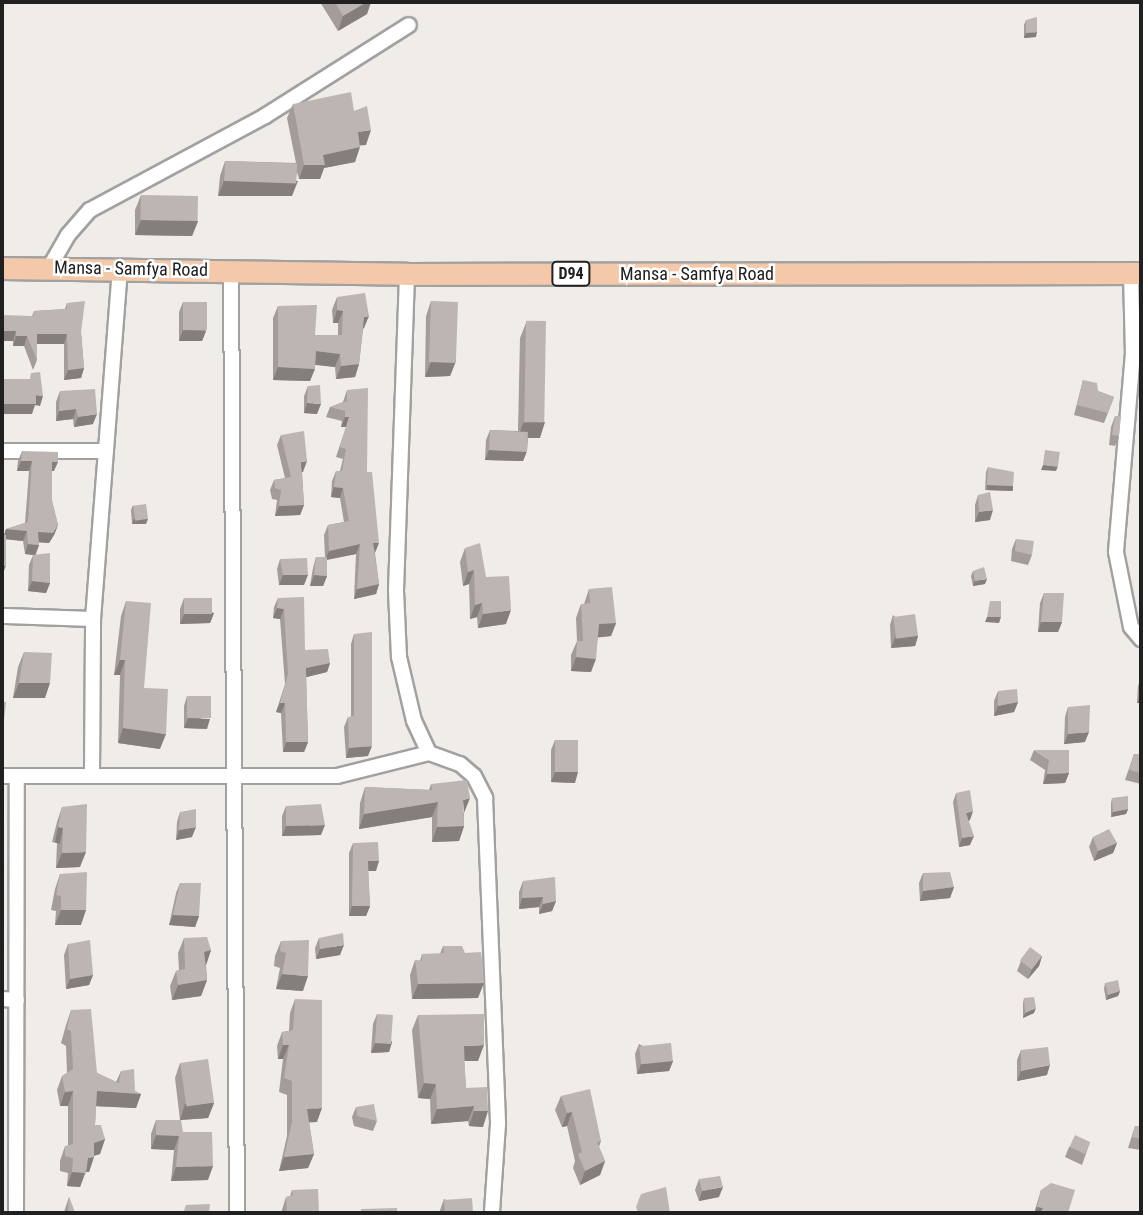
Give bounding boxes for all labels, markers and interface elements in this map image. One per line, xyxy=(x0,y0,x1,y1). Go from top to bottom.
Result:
street label: Mansa - Samfya Road xyxy=(54,257,208,281)
road number: D94 xyxy=(550,262,592,286)
street label: Mansa - Samfya Road xyxy=(620,263,774,285)

